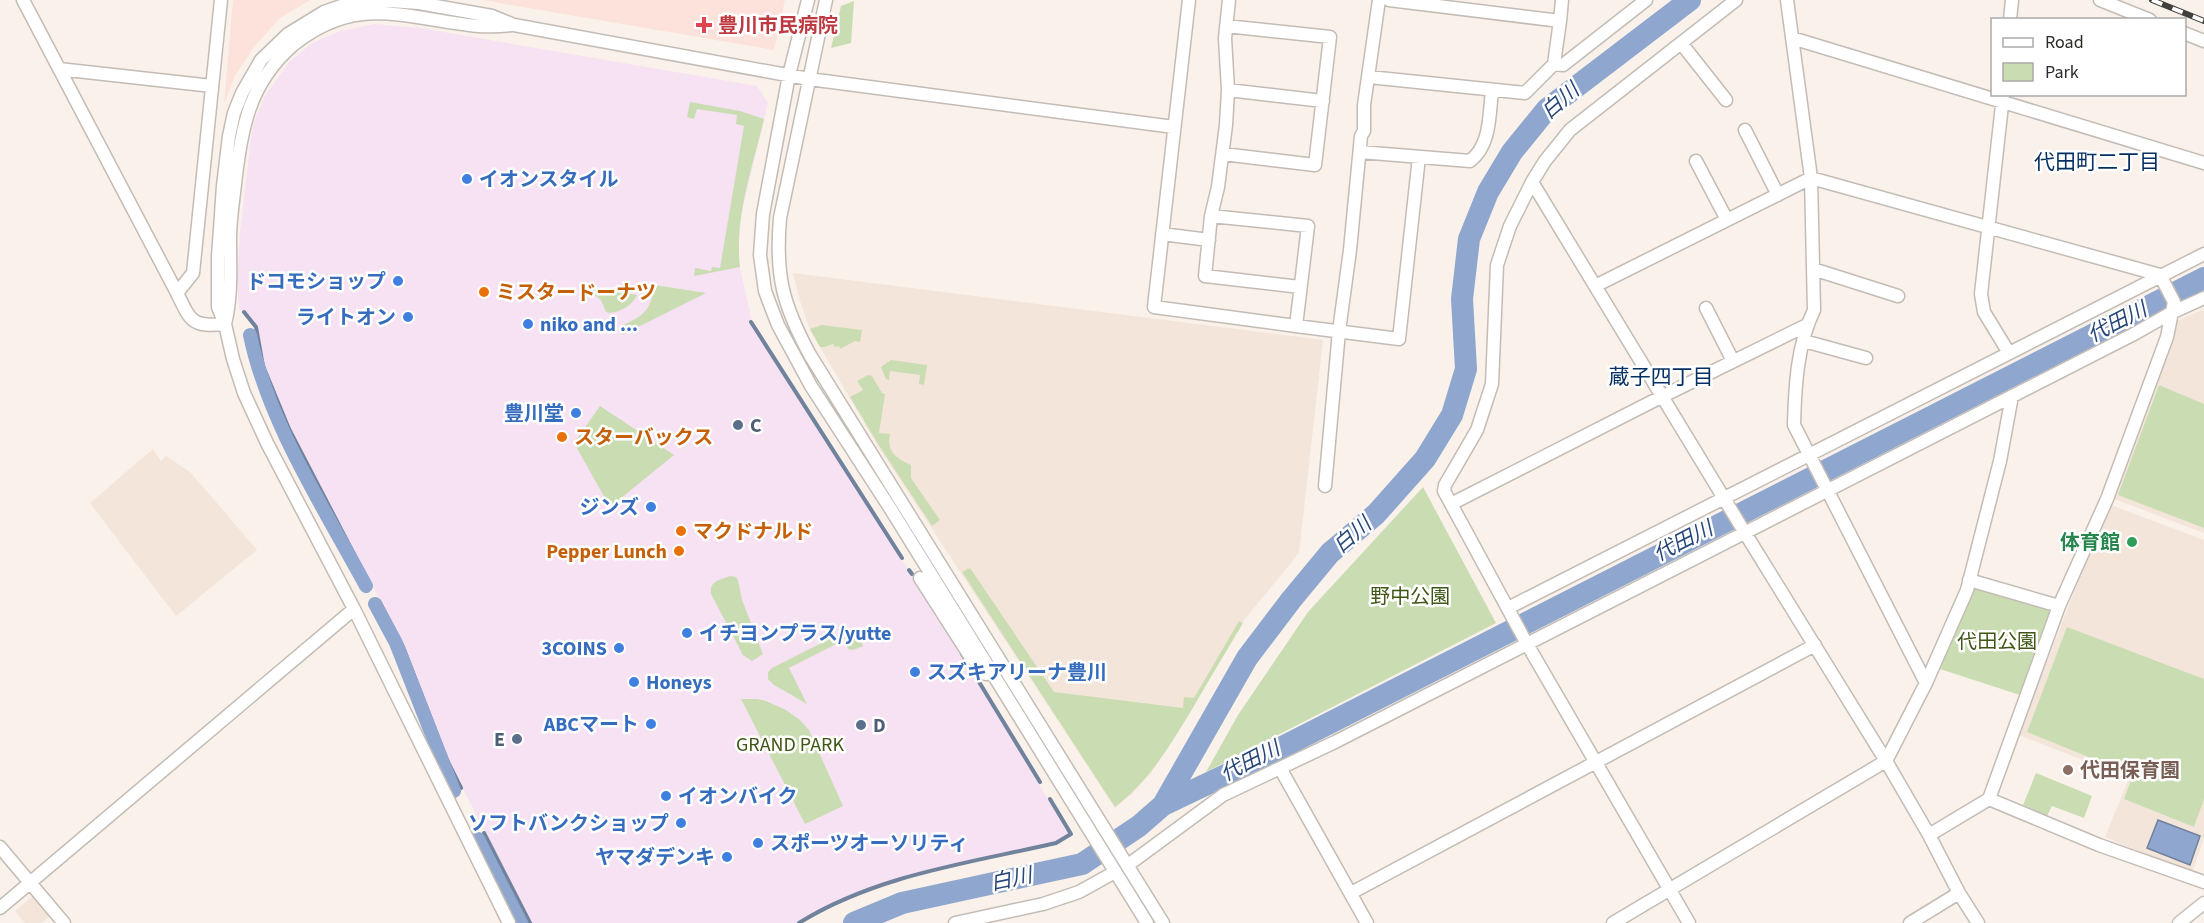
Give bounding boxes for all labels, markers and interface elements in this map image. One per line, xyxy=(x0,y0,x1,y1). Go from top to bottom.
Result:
place label: 豊川市民病院 xyxy=(718,12,838,40)
marker: 豊川市民病院 xyxy=(695,16,713,34)
legend xyxy=(1991,18,2186,96)
text: Road xyxy=(2045,30,2084,55)
text: Park xyxy=(2045,60,2079,85)
water label: 白川 xyxy=(1534,75,1587,126)
district label: 代田町二丁目 xyxy=(2034,147,2160,177)
place label: イオンスタイル xyxy=(479,166,619,194)
marker: イオンスタイル xyxy=(460,172,474,186)
place label: ドコモショップ xyxy=(246,268,386,296)
marker: ドコモショップ xyxy=(391,274,405,288)
place label: ミスタードーナツ xyxy=(496,279,656,307)
marker: ミスタードーナツ xyxy=(477,285,491,299)
water label: 代田川 xyxy=(2082,293,2154,350)
place label: ライトオン xyxy=(296,304,396,332)
marker: ライトオン xyxy=(401,310,415,324)
place label: niko and ... xyxy=(540,311,638,339)
marker: niko and ... xyxy=(521,317,535,331)
district label: 蔵子四丁目 xyxy=(1609,362,1714,392)
place label: 豊川堂 xyxy=(504,400,564,428)
marker: 豊川堂 xyxy=(569,406,583,420)
place label: C xyxy=(750,412,762,440)
marker: C xyxy=(731,418,745,432)
place label: スターバックス xyxy=(574,424,713,452)
marker: スターバックス xyxy=(555,430,569,444)
place label: ジンズ xyxy=(579,494,639,522)
marker: ジンズ xyxy=(644,500,658,514)
water label: 白川 xyxy=(1326,509,1379,560)
water label: 代田川 xyxy=(1648,512,1720,569)
place label: マクドナルド xyxy=(693,518,813,546)
marker: マクドナルド xyxy=(674,524,688,538)
place label: 体育館 xyxy=(2060,529,2120,557)
marker: 体育館 xyxy=(2125,535,2139,549)
place label: Pepper Lunch xyxy=(546,538,667,566)
marker: Pepper Lunch xyxy=(672,544,686,558)
park label: 野中公園 xyxy=(1370,583,1450,611)
place label: イチヨンプラス/yutte xyxy=(699,620,891,648)
marker: イチヨンプラス/yutte xyxy=(680,626,694,640)
park label: 代田公園 xyxy=(1957,628,2037,656)
place label: 3COINS xyxy=(541,635,607,663)
marker: 3COINS xyxy=(612,641,626,655)
place label: スズキアリーナ豊川 xyxy=(927,659,1107,687)
marker: スズキアリーナ豊川 xyxy=(908,665,922,679)
place label: Honeys xyxy=(646,669,712,697)
marker: Honeys xyxy=(627,675,641,689)
place label: ABCマート xyxy=(543,711,639,739)
place label: D xyxy=(873,712,886,740)
marker: ABCマート xyxy=(644,717,658,731)
marker: D xyxy=(854,718,868,732)
place label: E xyxy=(494,726,505,754)
park label: GRAND PARK xyxy=(736,731,844,759)
marker: E xyxy=(510,732,524,746)
water label: 代田川 xyxy=(1215,732,1287,789)
place label: 代田保育園 xyxy=(2080,757,2180,785)
marker: 代田保育園 xyxy=(2061,763,2075,777)
place label: イオンバイク xyxy=(678,783,798,811)
marker: イオンバイク xyxy=(659,789,673,803)
place label: ソフトバンクショップ xyxy=(468,810,669,838)
marker: ソフトバンクショップ xyxy=(674,816,688,830)
place label: スポーツオーソリティ xyxy=(770,830,968,858)
marker: スポーツオーソリティ xyxy=(751,836,765,850)
place label: ヤマダデンキ xyxy=(595,844,715,872)
marker: ヤマダデンキ xyxy=(720,850,734,864)
water label: 白川 xyxy=(987,860,1037,898)

